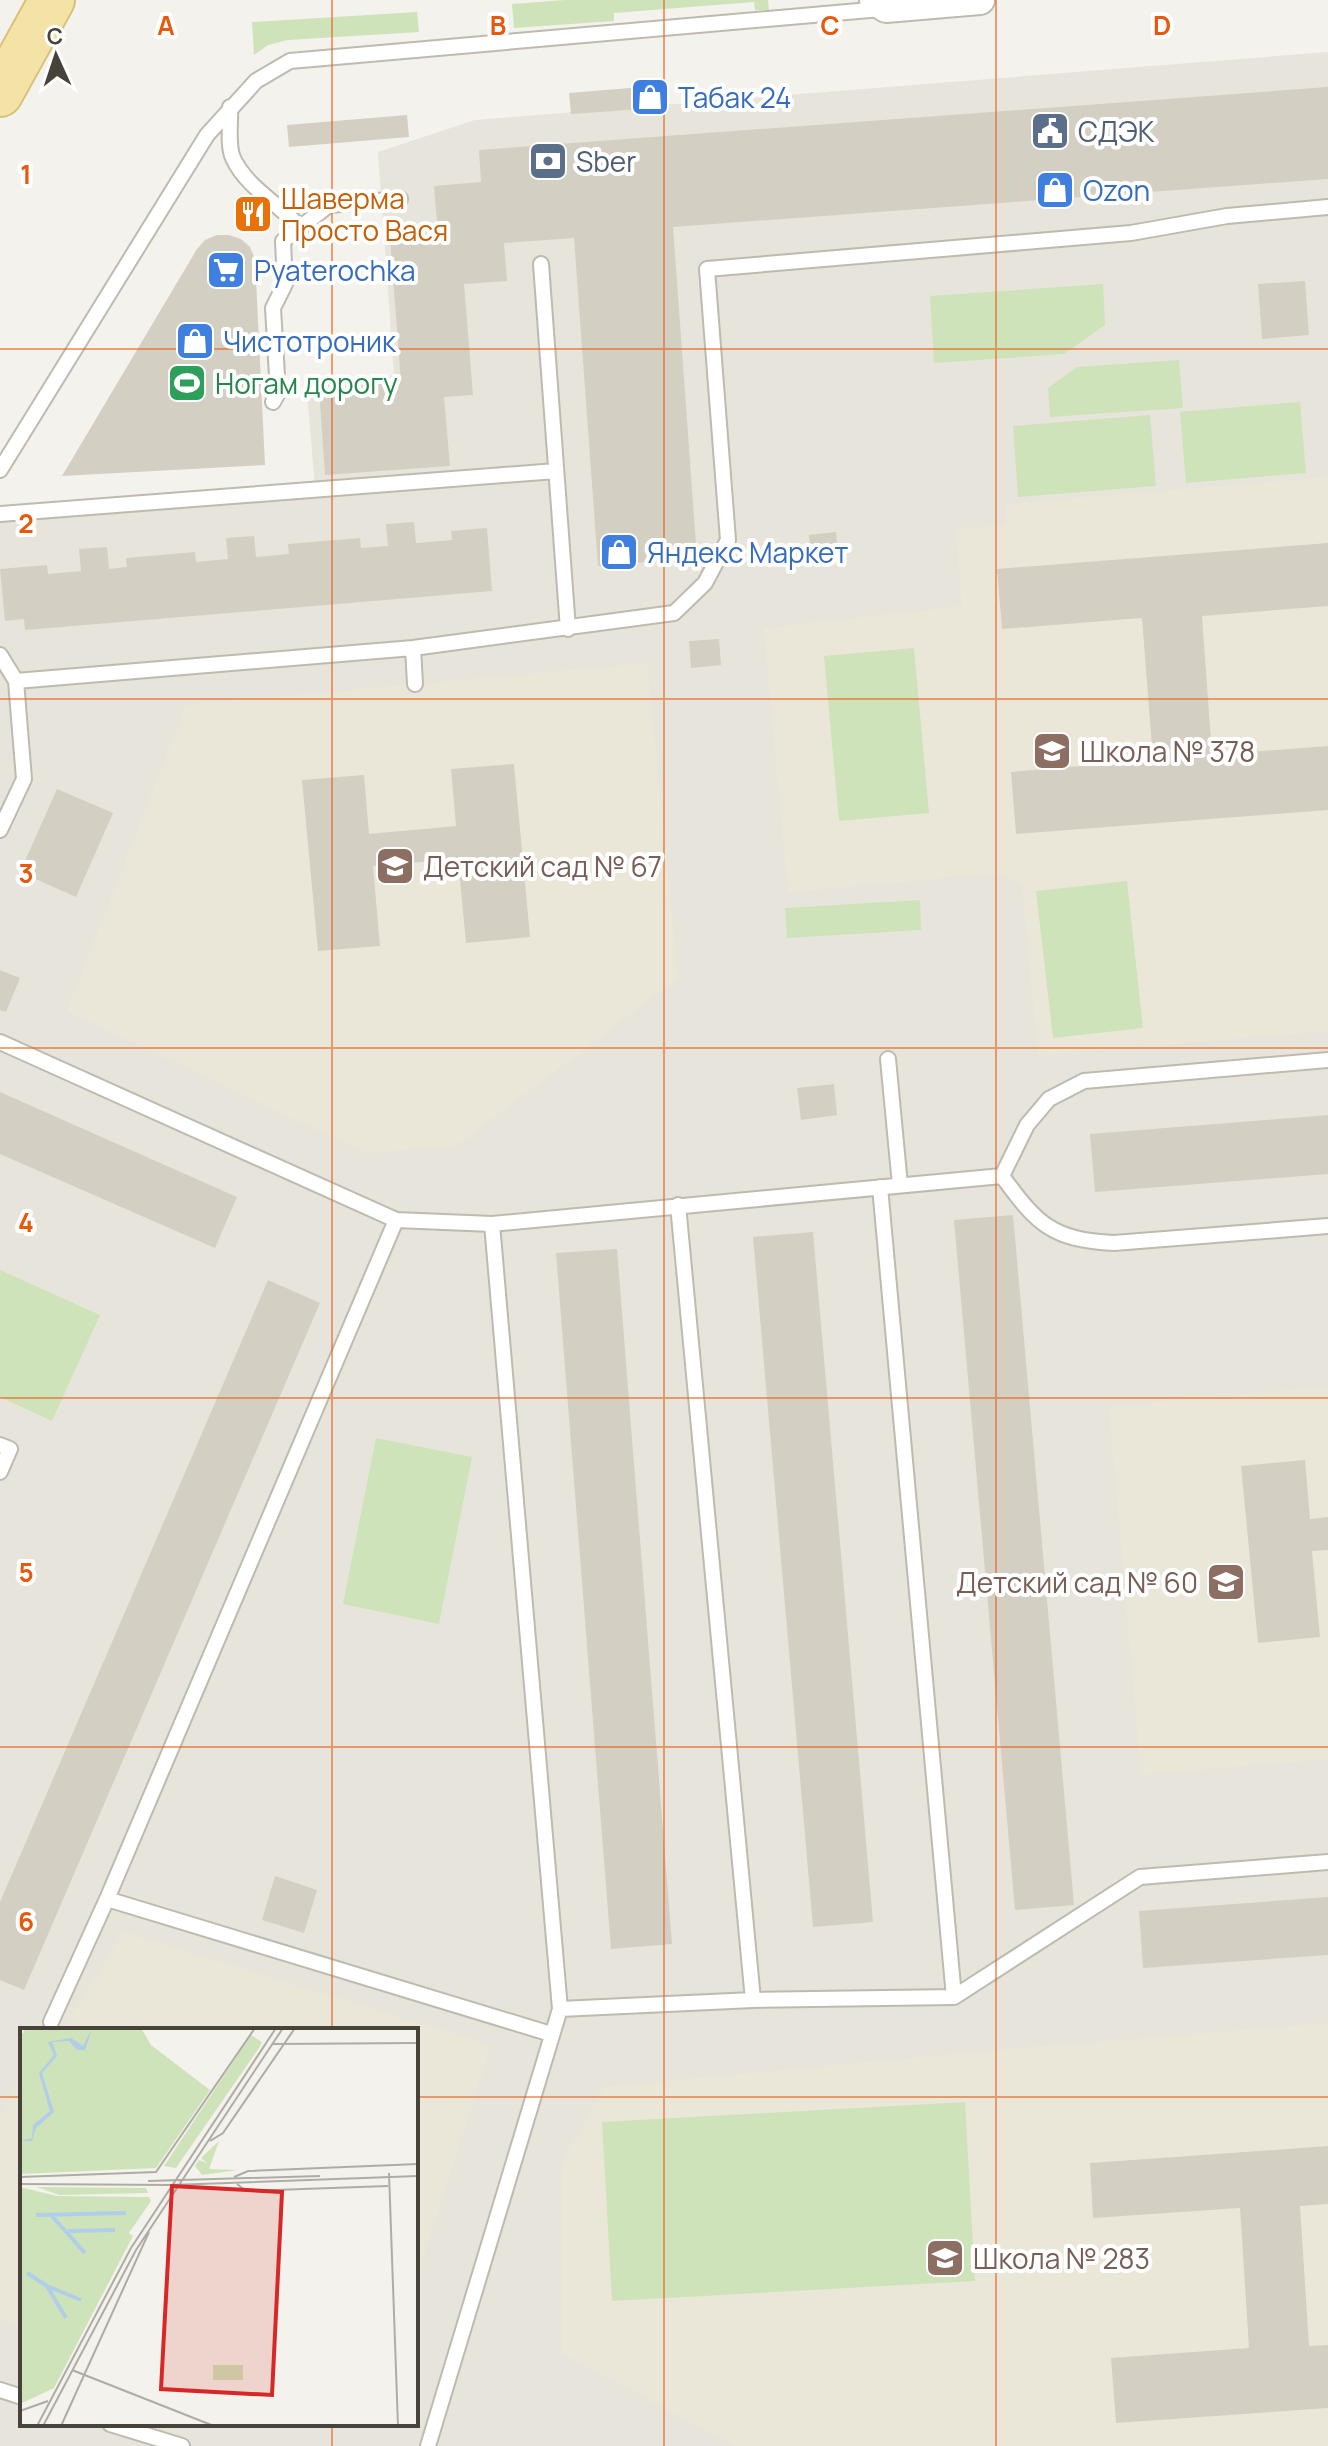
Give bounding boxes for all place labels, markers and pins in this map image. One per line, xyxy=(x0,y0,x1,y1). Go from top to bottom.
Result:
shop icon: Табак 24 xyxy=(629,76,671,118)
place label: Табак 24 xyxy=(678,78,792,116)
public building icon: СДЭК xyxy=(1029,110,1071,152)
place label: СДЭК xyxy=(1078,112,1155,150)
bank icon: Sber xyxy=(527,140,569,182)
place label: Sber xyxy=(576,142,636,180)
shop icon: Ozon xyxy=(1034,169,1076,211)
place label: Ozon xyxy=(1083,171,1150,209)
place label: Шаверма Просто Вася xyxy=(281,179,448,249)
restaurant icon: Шаверма Просто Вася xyxy=(232,193,274,235)
supermarket icon: Pyaterochka xyxy=(205,249,247,291)
place label: Pyaterochka xyxy=(254,251,416,289)
shop icon: Чистотроник xyxy=(174,320,216,362)
place label: Чистотроник xyxy=(223,322,397,360)
sports icon: Ногам дорогу xyxy=(166,362,208,404)
place label: Ногам дорогу xyxy=(215,364,398,402)
shop icon: Яндекс Маркет xyxy=(598,531,640,573)
place label: Яндекс Маркет xyxy=(647,533,848,571)
school or university icon: Школа № 378 xyxy=(1031,730,1073,772)
place label: Школа № 378 xyxy=(1080,732,1255,770)
school or university icon: Детский сад № 67 xyxy=(374,845,416,887)
place label: Детский сад № 67 xyxy=(423,847,662,885)
school or university icon: Детский сад № 60 xyxy=(1205,1561,1247,1603)
place label: Детский сад № 60 xyxy=(956,1563,1198,1601)
school or university icon: Школа № 283 xyxy=(924,2237,966,2279)
place label: Школа № 283 xyxy=(973,2239,1150,2277)

